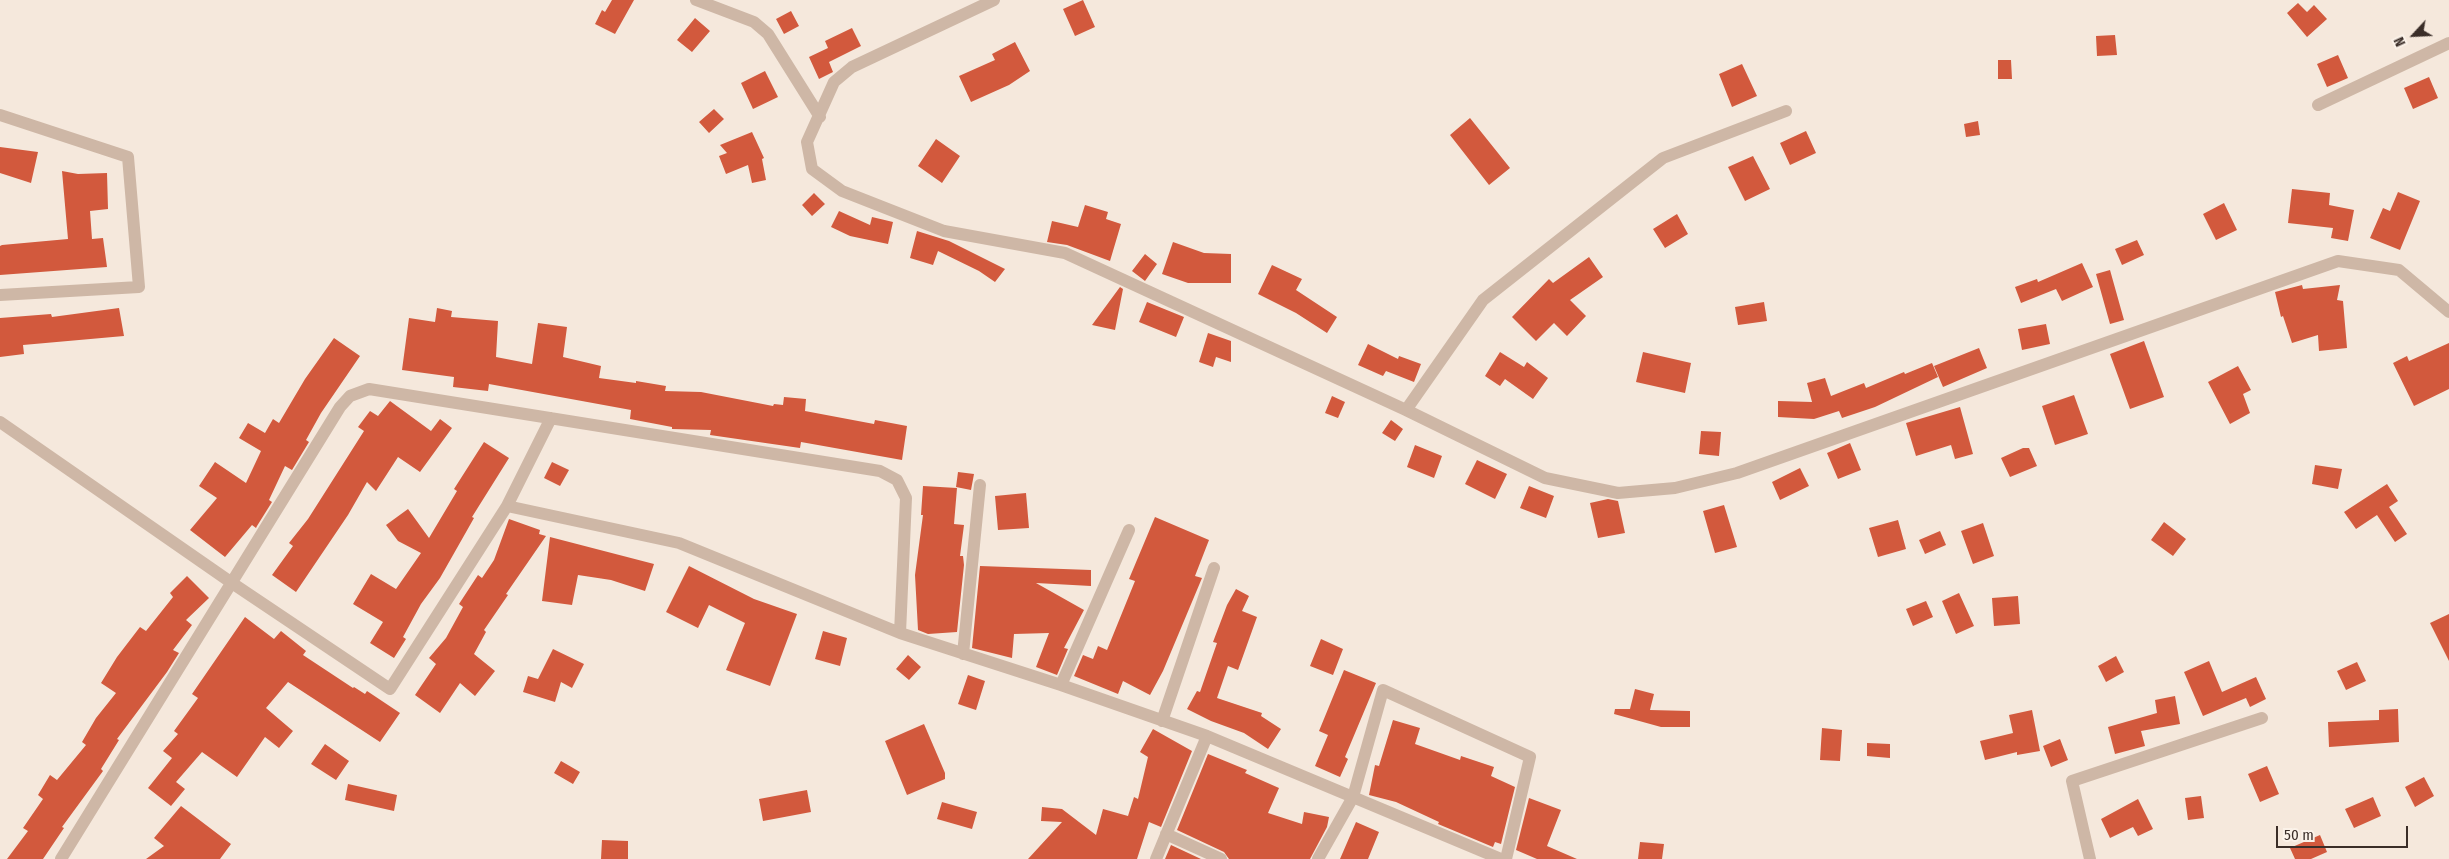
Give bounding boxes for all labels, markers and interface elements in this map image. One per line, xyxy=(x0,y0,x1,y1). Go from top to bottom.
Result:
north arrow xyxy=(2389,10,2439,60)
text: N xyxy=(2390,34,2409,49)
scale bar xyxy=(2279,816,2412,848)
text: 50 m xyxy=(2284,826,2314,844)

